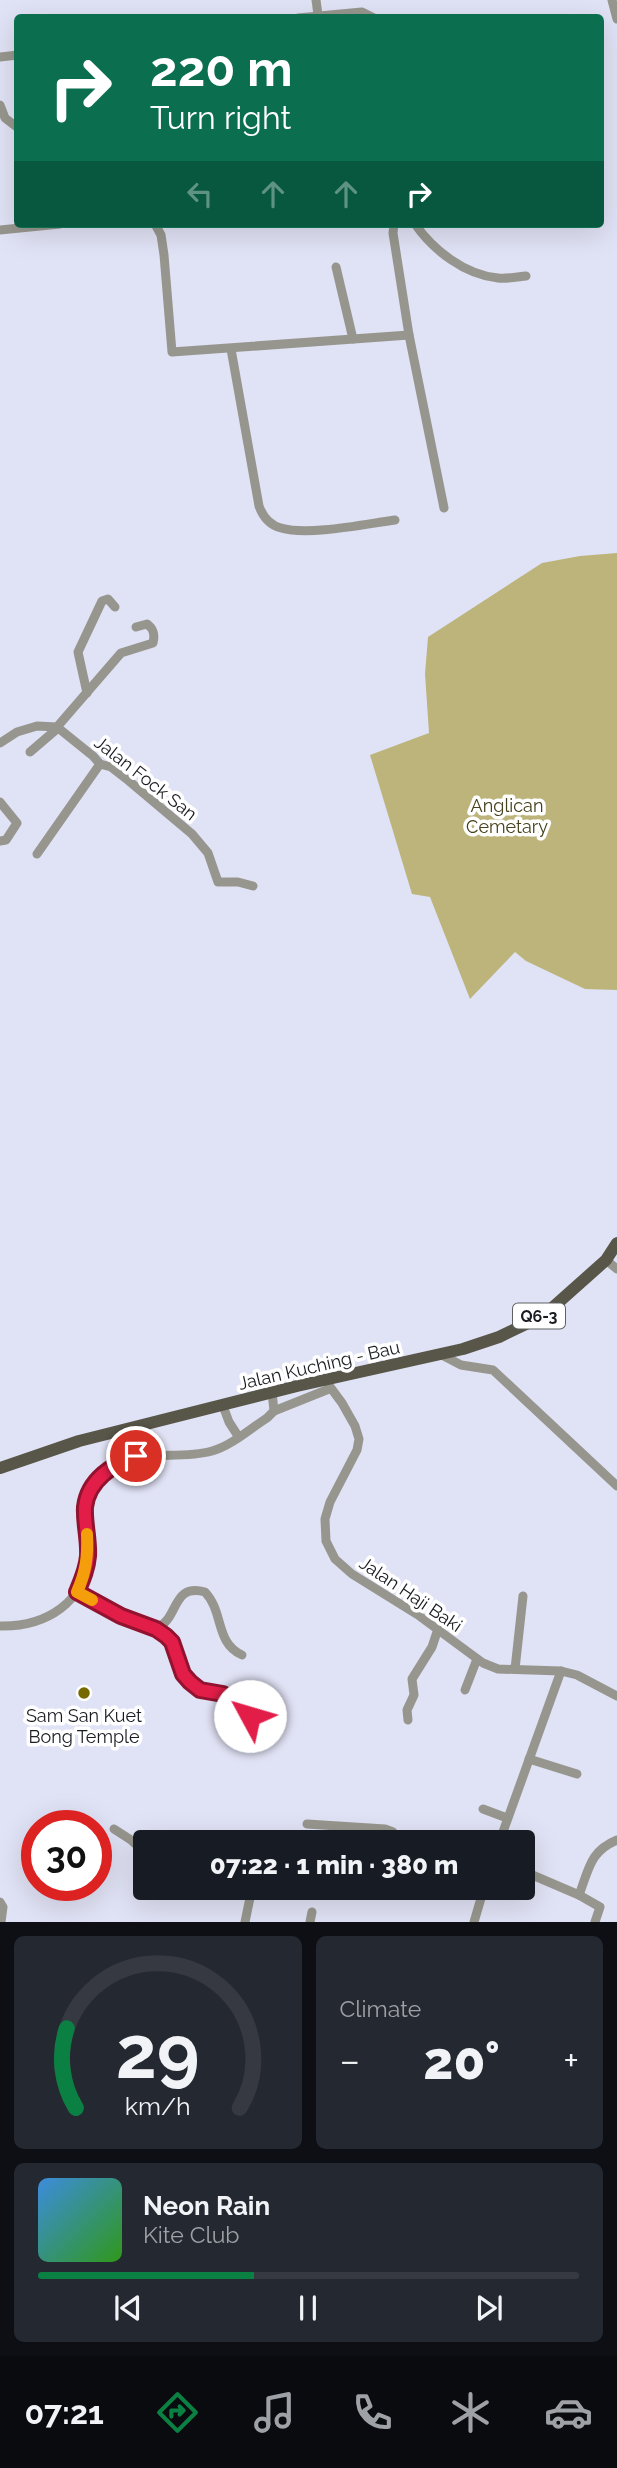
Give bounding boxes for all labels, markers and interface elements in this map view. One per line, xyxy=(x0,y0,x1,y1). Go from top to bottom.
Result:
text: 220 m xyxy=(150,40,293,97)
icon: right xyxy=(35,42,126,133)
text: Turn right xyxy=(150,99,291,136)
icon: left xyxy=(181,175,219,213)
icon: ahead xyxy=(254,175,292,213)
icon: ahead xyxy=(327,175,365,213)
icon: right xyxy=(400,175,438,213)
street label: Jalan Fock San xyxy=(91,732,201,824)
park label: Anglican Cemetary xyxy=(466,795,548,837)
road number: Q6-3 xyxy=(513,1304,565,1328)
street label: Jalan Kuching - Bau xyxy=(236,1336,402,1394)
pin xyxy=(106,1426,166,1486)
icon: arrive xyxy=(117,1437,155,1475)
street label: Jalan Haji Baki xyxy=(356,1552,466,1636)
position arrow xyxy=(213,1679,287,1753)
marker: Sam San Kuet Bong Temple xyxy=(76,1685,92,1701)
place label: Sam San Kuet Bong Temple xyxy=(26,1705,142,1747)
speed limit sign: 30 xyxy=(21,1810,112,1901)
text: 07:22 · 1 min · 380 m xyxy=(210,1850,458,1880)
text: Climate xyxy=(340,1995,421,2022)
text: 29 xyxy=(116,2011,200,2096)
text: 20° xyxy=(423,2030,500,2091)
text: − xyxy=(340,2038,360,2083)
text: + xyxy=(563,2038,579,2083)
text: km/h xyxy=(125,2091,191,2121)
text: Neon Rain xyxy=(143,2191,270,2221)
text: Kite Club xyxy=(143,2221,240,2248)
icon: previous xyxy=(109,2289,147,2327)
icon: pause xyxy=(289,2289,327,2327)
icon: next xyxy=(470,2289,508,2327)
icon: directions xyxy=(153,2388,202,2437)
icon: music xyxy=(250,2388,299,2437)
icon: phone xyxy=(348,2388,397,2437)
icon: climate xyxy=(446,2388,495,2437)
icon: car xyxy=(544,2388,593,2437)
text: 07:21 xyxy=(24,2394,104,2431)

